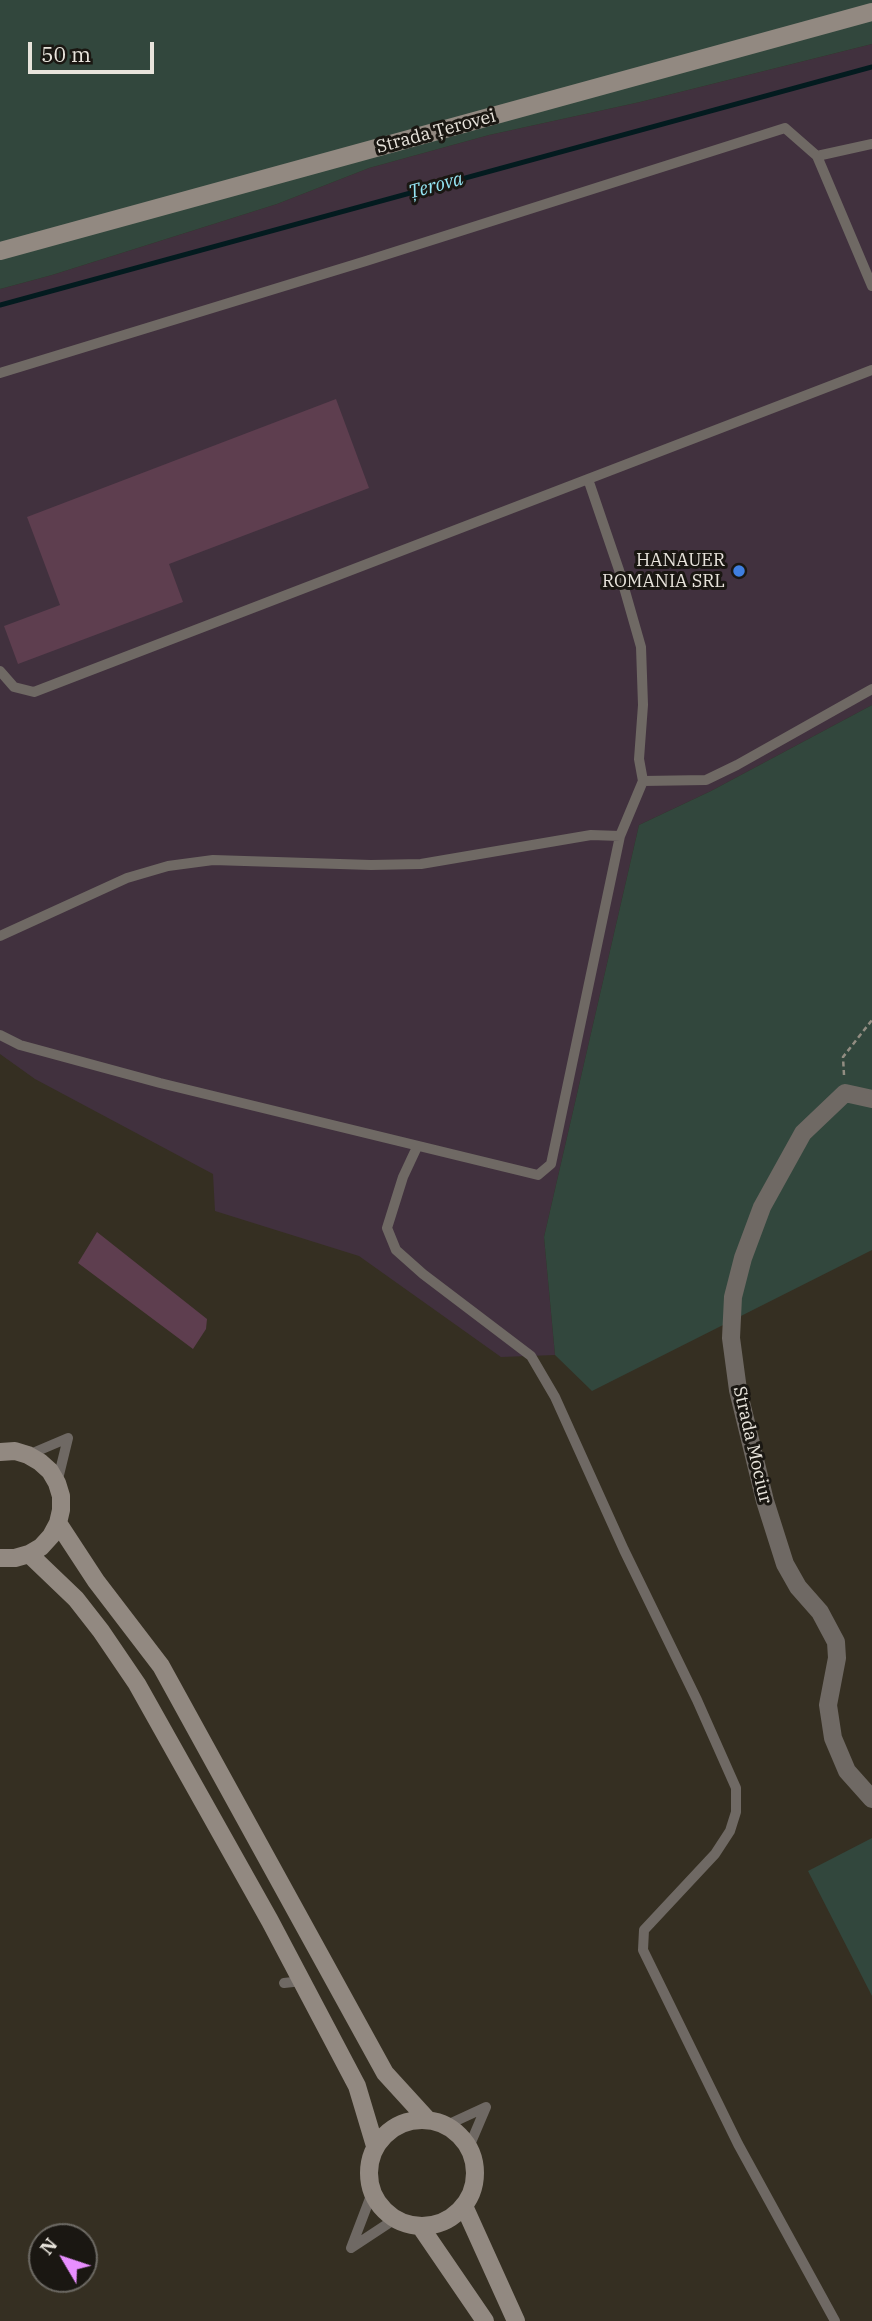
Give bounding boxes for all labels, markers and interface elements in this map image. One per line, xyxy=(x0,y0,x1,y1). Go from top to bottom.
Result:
scale bar xyxy=(32,28,158,72)
text: 50 m xyxy=(41,40,91,68)
street label: Strada Țerovei xyxy=(374,106,498,158)
water label: Țerova xyxy=(406,168,466,204)
place label: HANAUER ROMANIA SRL xyxy=(602,550,725,592)
marker: HANAUER ROMANIA SRL xyxy=(731,563,747,579)
street label: Strada Mociur xyxy=(728,1384,776,1506)
north arrow xyxy=(28,2223,98,2293)
text: N xyxy=(34,2233,62,2259)

